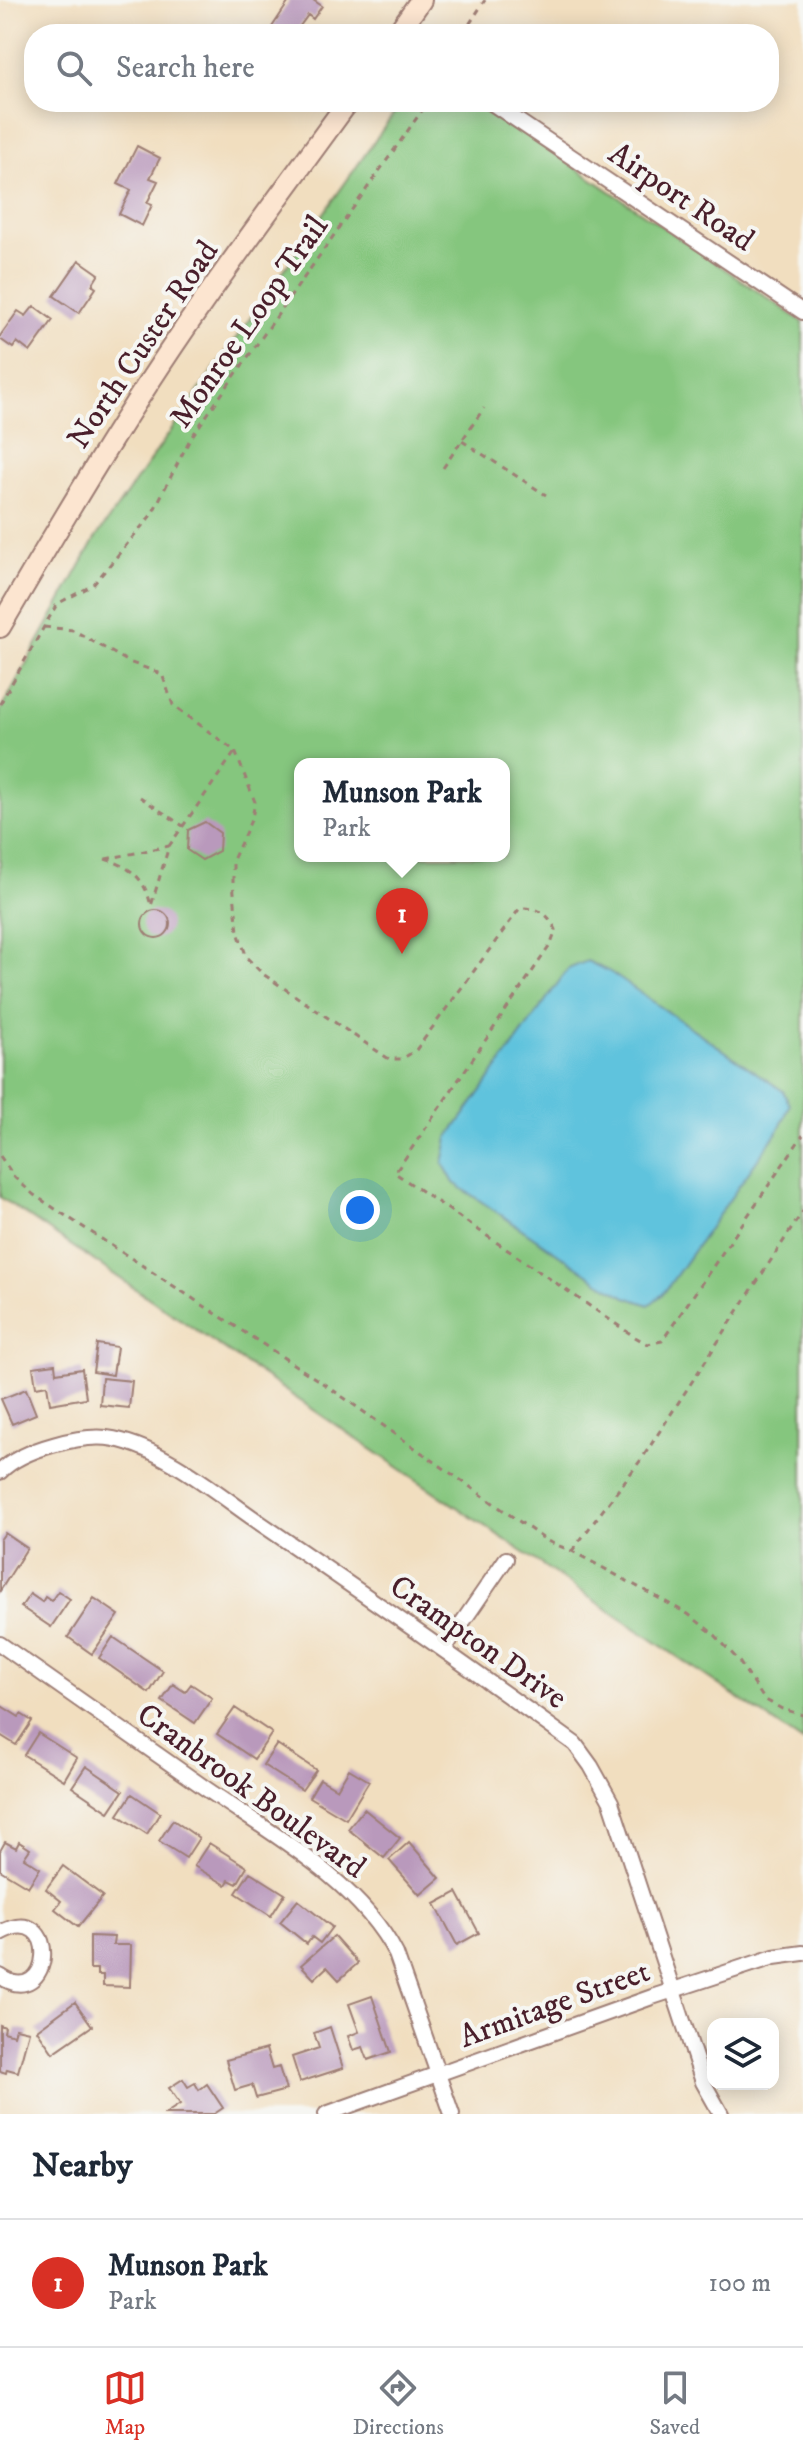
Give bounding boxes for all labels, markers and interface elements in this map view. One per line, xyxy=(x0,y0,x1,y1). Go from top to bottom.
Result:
search box xyxy=(24,24,779,112)
icon: search xyxy=(52,46,96,90)
text: Search here xyxy=(116,50,255,87)
street label: Airport Road xyxy=(600,134,761,261)
street label: Monroe Loop Trail xyxy=(162,208,338,436)
street label: North Custer Road xyxy=(59,233,228,457)
popup xyxy=(294,758,510,862)
text: Munson Park xyxy=(322,775,482,812)
text: Park xyxy=(322,812,371,845)
pin: 1 xyxy=(376,888,428,954)
your location xyxy=(340,1190,380,1230)
street label: Crampton Drive xyxy=(381,1567,574,1718)
street label: Cranbrook Boulevard xyxy=(129,1695,373,1888)
street label: Armitage Street xyxy=(454,1952,655,2058)
map controls xyxy=(707,2018,779,2090)
button: layers xyxy=(707,2018,779,2090)
text: Nearby xyxy=(32,2145,133,2187)
text: Munson Park xyxy=(108,2248,268,2285)
text: 1 xyxy=(53,2267,63,2300)
text: 100 m xyxy=(708,2267,771,2300)
text: Park xyxy=(108,2285,157,2318)
tab: Map xyxy=(103,2366,147,2441)
tab: Directions xyxy=(353,2366,444,2441)
tab: Saved xyxy=(650,2366,700,2441)

